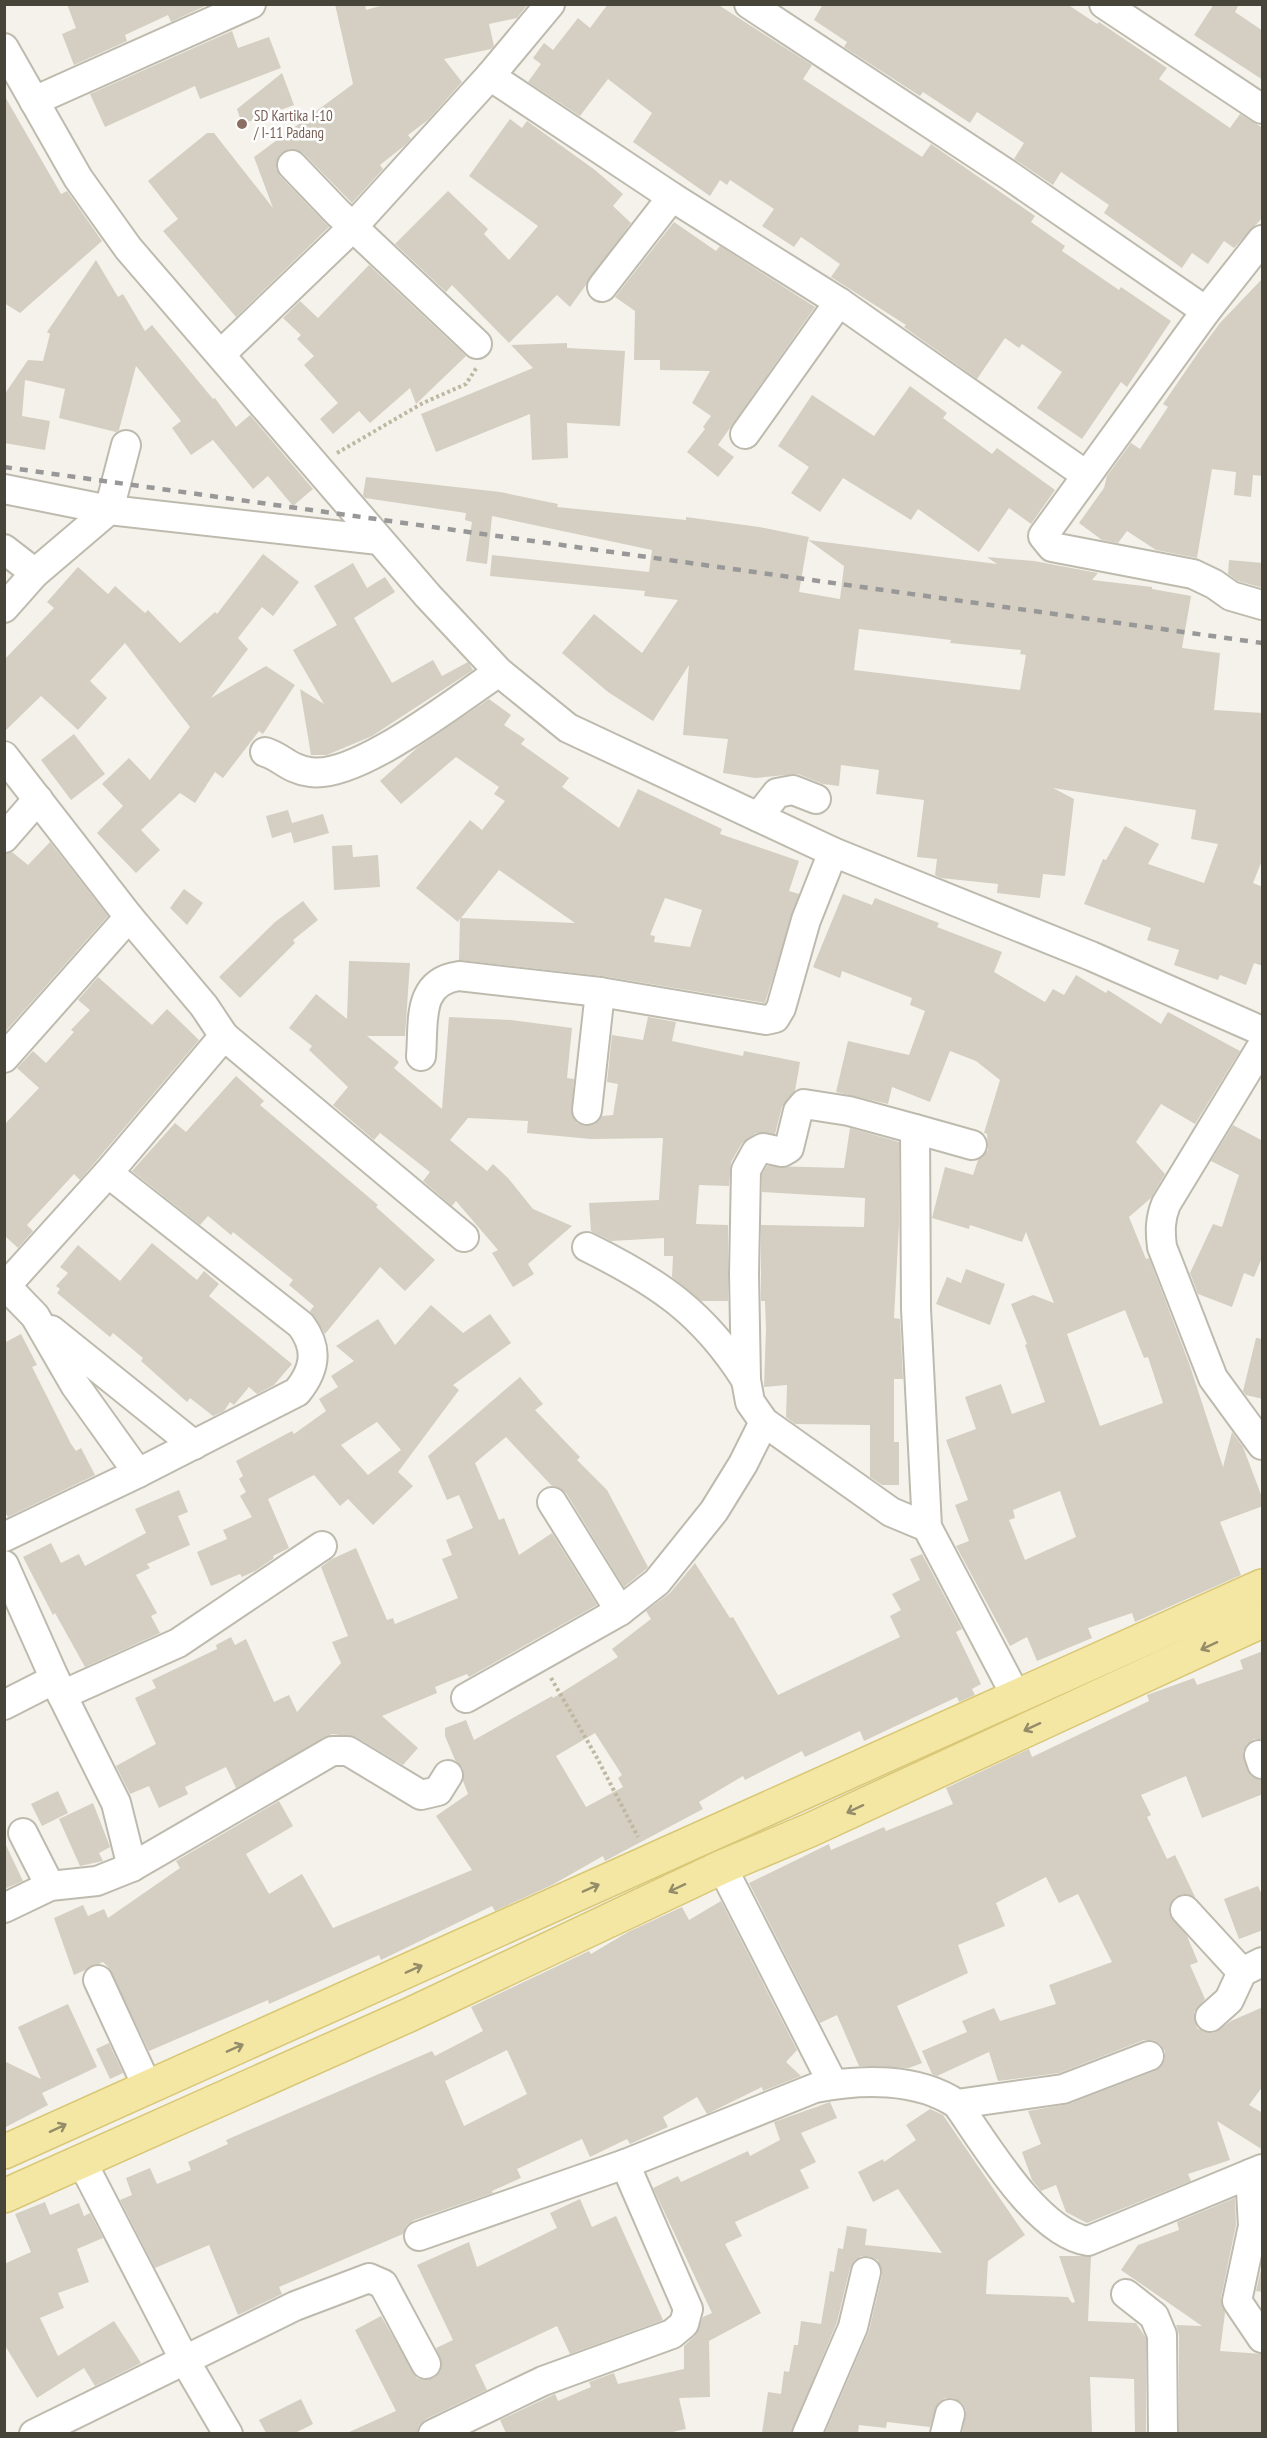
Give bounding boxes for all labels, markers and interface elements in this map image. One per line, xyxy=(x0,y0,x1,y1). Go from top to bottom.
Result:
place label: SD Kartika I-10 / I-11 Padang xyxy=(253,106,333,142)
marker: SD Kartika I-10 / I-11 Padang xyxy=(235,117,249,131)
one-way arrow xyxy=(1201,1640,1219,1652)
one-way arrow xyxy=(1024,1722,1042,1734)
one-way arrow xyxy=(847,1804,865,1816)
one-way arrow xyxy=(582,1882,600,1894)
one-way arrow xyxy=(669,1883,687,1895)
one-way arrow xyxy=(404,1962,422,1974)
one-way arrow xyxy=(226,2042,244,2053)
one-way arrow xyxy=(48,2121,66,2133)

